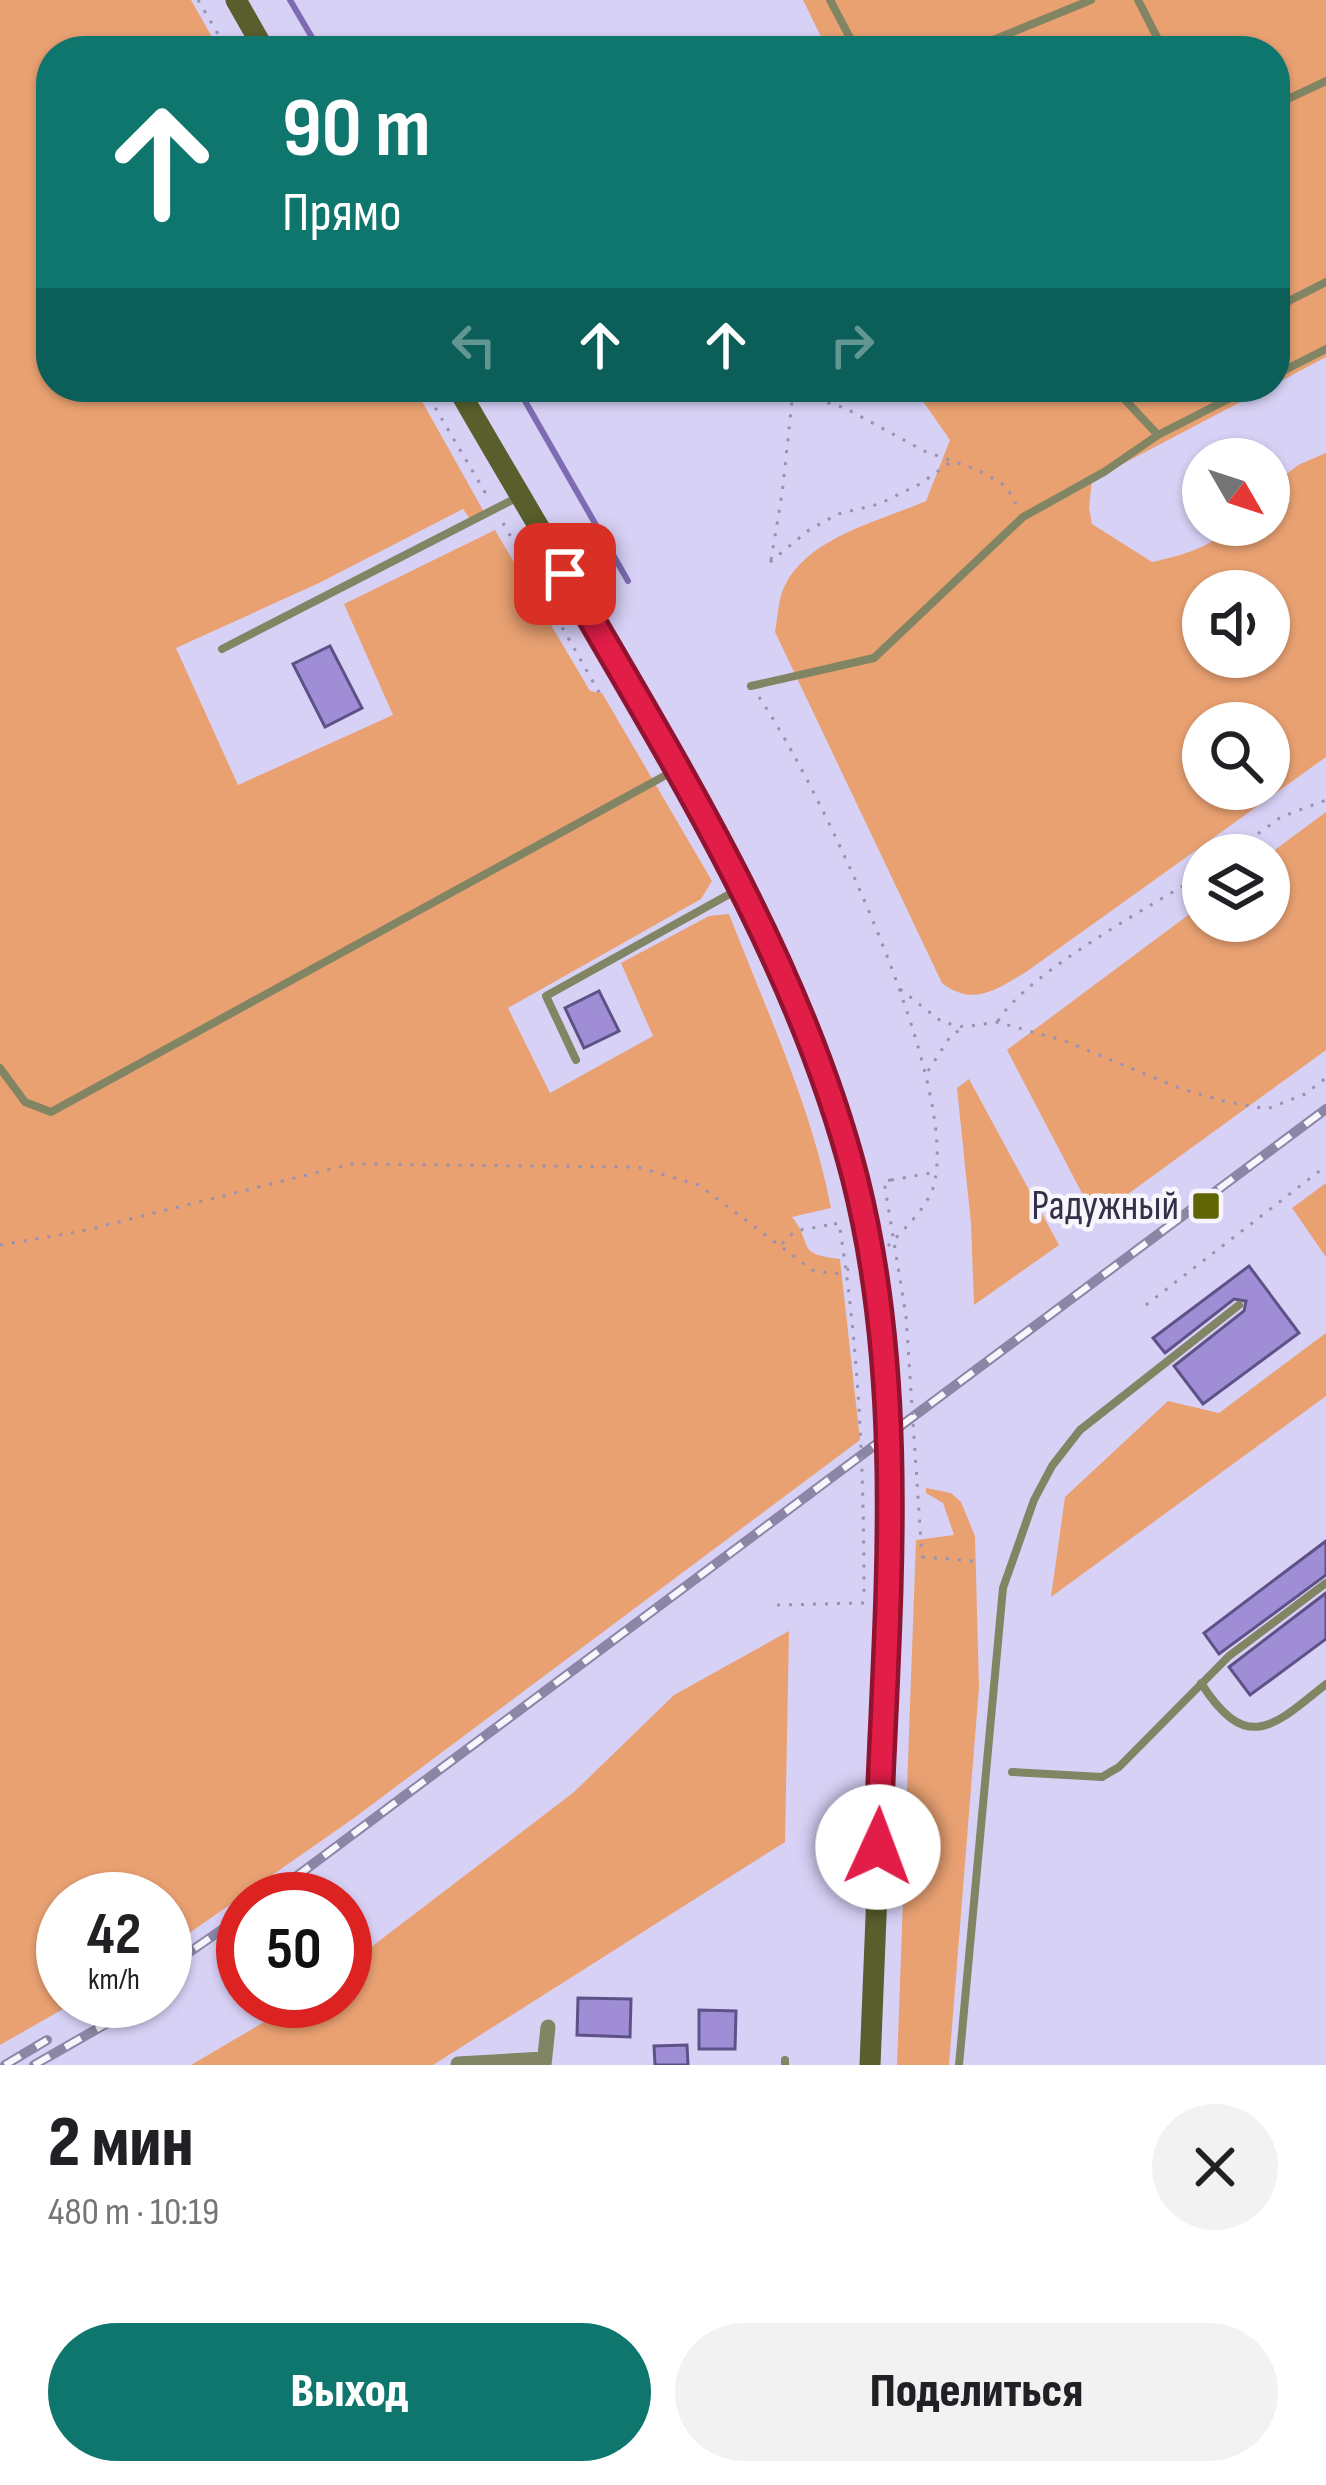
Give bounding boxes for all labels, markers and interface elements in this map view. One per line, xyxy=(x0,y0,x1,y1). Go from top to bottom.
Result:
text: 90 m xyxy=(282,79,431,180)
icon: ahead xyxy=(84,84,240,240)
text: Прямо xyxy=(282,181,402,246)
icon: left xyxy=(441,312,507,378)
icon: ahead xyxy=(567,312,633,378)
icon: ahead xyxy=(693,312,759,378)
icon: right xyxy=(819,312,885,378)
north arrow xyxy=(1182,438,1290,546)
map controls xyxy=(1182,438,1290,942)
pin xyxy=(514,523,616,625)
icon: arrive xyxy=(532,541,598,607)
button: sound xyxy=(1182,570,1290,678)
button: search xyxy=(1182,702,1290,810)
button: layers xyxy=(1182,834,1290,942)
place label: Радужный xyxy=(1031,1181,1179,1232)
marker: Радужный xyxy=(1190,1190,1222,1222)
position arrow xyxy=(815,1784,941,1910)
speed limit sign: 50 xyxy=(216,1872,372,2028)
text: 42 xyxy=(87,1899,141,1971)
text: km/h xyxy=(88,1962,140,1998)
text: 2 мин xyxy=(48,2100,194,2187)
button: close xyxy=(1152,2104,1278,2230)
text: 480 m · 10:19 xyxy=(48,2189,219,2236)
button: Выход xyxy=(48,2323,651,2461)
button: Поделиться xyxy=(675,2323,1278,2461)

